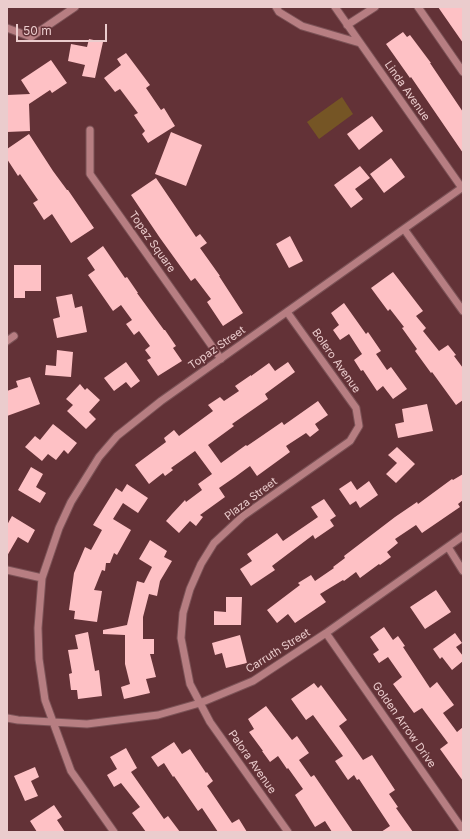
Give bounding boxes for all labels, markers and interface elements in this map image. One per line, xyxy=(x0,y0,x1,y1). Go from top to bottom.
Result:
scale bar xyxy=(18,16,109,42)
text: 50 m xyxy=(23,23,52,38)
street label: Linda Avenue xyxy=(382,59,432,123)
street label: Topaz Square xyxy=(126,209,178,275)
street label: Topaz Street xyxy=(186,324,248,372)
street label: Bolero Avenue xyxy=(309,326,363,396)
street label: Plaza Street xyxy=(222,475,280,523)
street label: Carruth Street xyxy=(243,626,313,676)
street label: Golden Arrow Drive xyxy=(369,679,439,771)
street label: Palora Avenue xyxy=(225,728,279,796)

